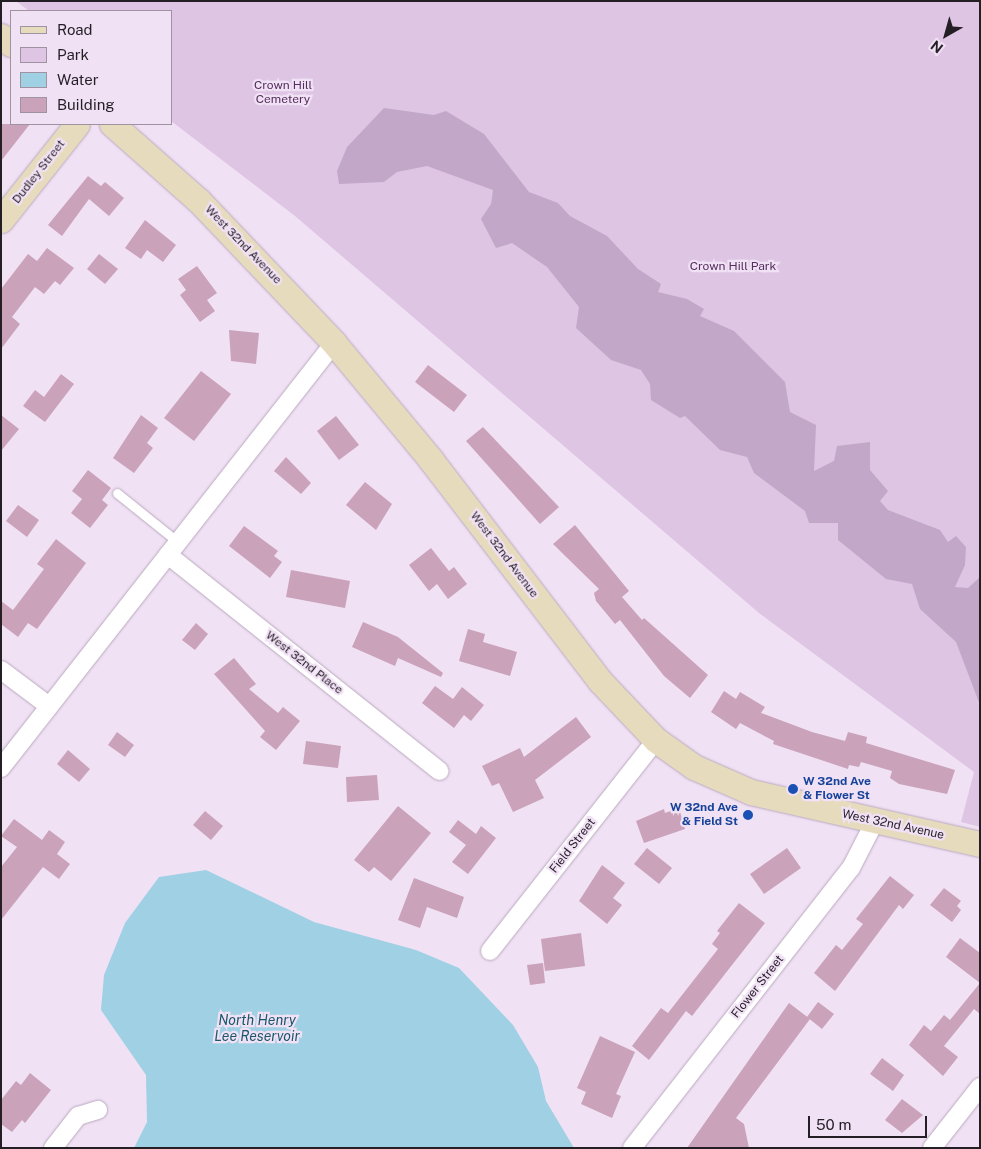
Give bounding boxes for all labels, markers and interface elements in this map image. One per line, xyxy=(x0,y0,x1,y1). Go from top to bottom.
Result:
legend xyxy=(10,10,172,125)
north arrow xyxy=(921,10,971,60)
text: Road xyxy=(57,21,93,38)
text: N xyxy=(928,37,946,57)
text: Park xyxy=(57,46,89,63)
text: Water xyxy=(57,71,99,88)
park label: Crown Hill Cemetery xyxy=(254,79,312,107)
text: Building xyxy=(57,96,115,113)
street label: Dudley Street xyxy=(10,137,68,207)
street label: West 32nd Avenue xyxy=(202,203,284,287)
park label: Crown Hill Park xyxy=(690,260,776,274)
street label: West 32nd Avenue xyxy=(467,509,541,601)
street label: West 32nd Place xyxy=(263,628,345,698)
place label: W 32nd Ave & Flower St xyxy=(803,775,871,803)
marker: W 32nd Ave & Flower St xyxy=(787,783,799,795)
place label: W 32nd Ave & Field St xyxy=(670,801,738,829)
street label: West 32nd Avenue xyxy=(841,807,945,843)
marker: W 32nd Ave & Field St xyxy=(742,809,754,821)
street label: Field Street xyxy=(547,816,599,876)
street label: Flower Street xyxy=(729,953,787,1021)
water label: North Henry Lee Reservoir xyxy=(214,1012,300,1044)
scale bar xyxy=(811,1106,930,1138)
text: 50 m xyxy=(816,1116,851,1133)

